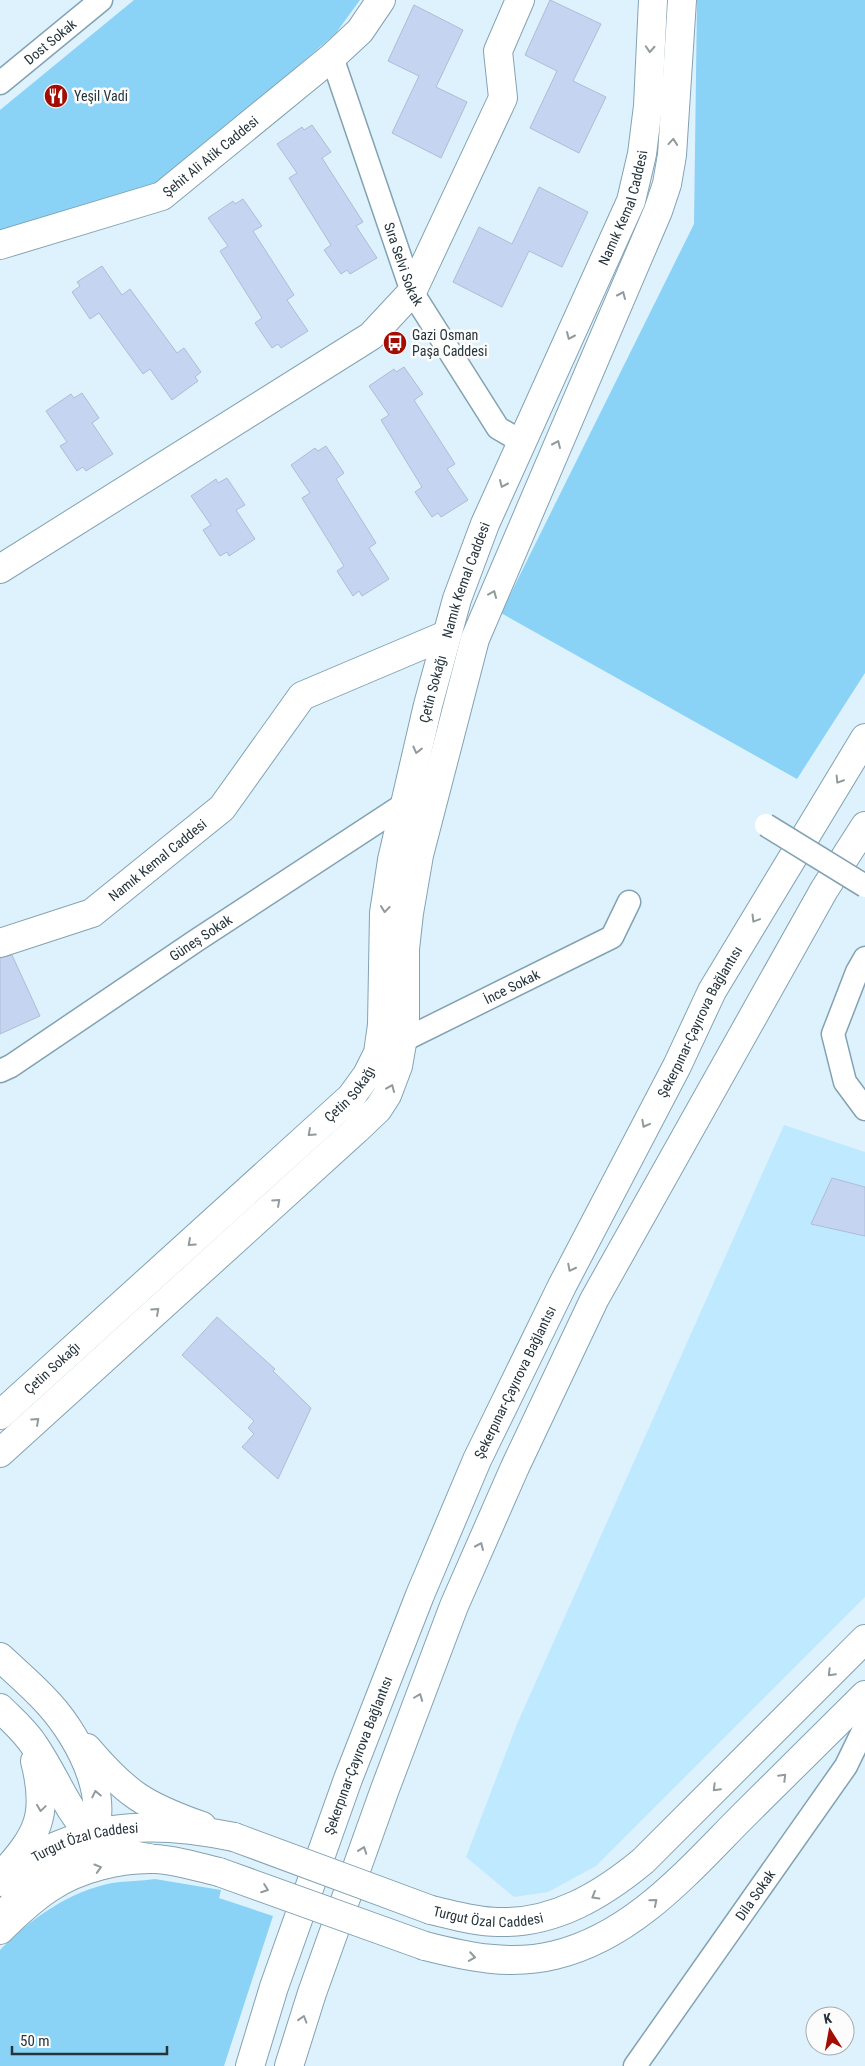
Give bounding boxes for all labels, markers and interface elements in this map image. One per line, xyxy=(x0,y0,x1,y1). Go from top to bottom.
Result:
street label: Dost Sokak xyxy=(21,15,80,68)
one-way arrow xyxy=(645,45,656,53)
restaurant icon: Yeşil Vadi xyxy=(43,83,69,109)
place label: Yeşil Vadi xyxy=(74,88,128,104)
street label: Şehit Ali Atik Caddesi xyxy=(160,113,262,200)
one-way arrow xyxy=(667,138,678,146)
street label: Namık Kemal Caddesi xyxy=(595,150,650,268)
street label: Sıra Selvi Sokak xyxy=(381,220,427,309)
one-way arrow xyxy=(615,291,626,300)
place label: Gazi Osman Paşa Caddesi xyxy=(412,327,487,359)
bus stop icon: Gazi Osman Paşa Caddesi xyxy=(382,330,408,356)
one-way arrow xyxy=(565,331,576,340)
one-way arrow xyxy=(550,440,561,449)
one-way arrow xyxy=(498,479,509,488)
street label: Namık Kemal Caddesi xyxy=(439,520,493,640)
one-way arrow xyxy=(487,590,498,599)
street label: Çetin Sokağı xyxy=(416,653,449,724)
one-way arrow xyxy=(412,745,423,754)
one-way arrow xyxy=(836,774,845,783)
street label: Namık Kemal Caddesi xyxy=(105,816,210,904)
one-way arrow xyxy=(380,905,391,913)
street label: Güneş Sokak xyxy=(166,911,235,964)
one-way arrow xyxy=(752,913,762,922)
street label: Şekerpınar-Çayırova Bağlantısı xyxy=(654,943,745,1100)
street label: İnce Sokak xyxy=(481,966,543,1007)
street label: Çetin Sokağı xyxy=(321,1063,378,1125)
one-way arrow xyxy=(384,1084,395,1093)
one-way arrow xyxy=(642,1118,652,1127)
one-way arrow xyxy=(308,1127,317,1136)
one-way arrow xyxy=(271,1199,280,1208)
one-way arrow xyxy=(188,1237,197,1246)
one-way arrow xyxy=(567,1263,577,1272)
street label: Şekerpınar-Çayırova Bağlantısı xyxy=(471,1303,559,1461)
one-way arrow xyxy=(151,1308,160,1317)
street label: Çetin Sokağı xyxy=(21,1339,83,1397)
one-way arrow xyxy=(31,1418,40,1427)
one-way arrow xyxy=(473,1542,484,1551)
one-way arrow xyxy=(827,1668,836,1677)
street label: Şekerpınar-Çayırova Bağlantısı xyxy=(321,1674,395,1837)
one-way arrow xyxy=(413,1693,423,1702)
one-way arrow xyxy=(778,1773,787,1782)
one-way arrow xyxy=(712,1783,721,1792)
one-way arrow xyxy=(91,1789,102,1798)
one-way arrow xyxy=(36,1804,47,1812)
street label: Turgut Özal Caddesi xyxy=(29,1820,139,1865)
one-way arrow xyxy=(357,1846,367,1854)
one-way arrow xyxy=(94,1863,102,1873)
street label: Dila Sokak xyxy=(732,1866,779,1923)
one-way arrow xyxy=(260,1883,268,1893)
one-way arrow xyxy=(591,1890,600,1900)
one-way arrow xyxy=(648,1899,657,1907)
street label: Turgut Özal Caddesi xyxy=(432,1903,545,1930)
one-way arrow xyxy=(468,1952,476,1962)
north arrow xyxy=(805,2006,855,2056)
text: K xyxy=(822,2010,833,2027)
one-way arrow xyxy=(298,2016,308,2024)
scale bar xyxy=(12,2024,168,2056)
text: 50 m xyxy=(20,2032,50,2050)

